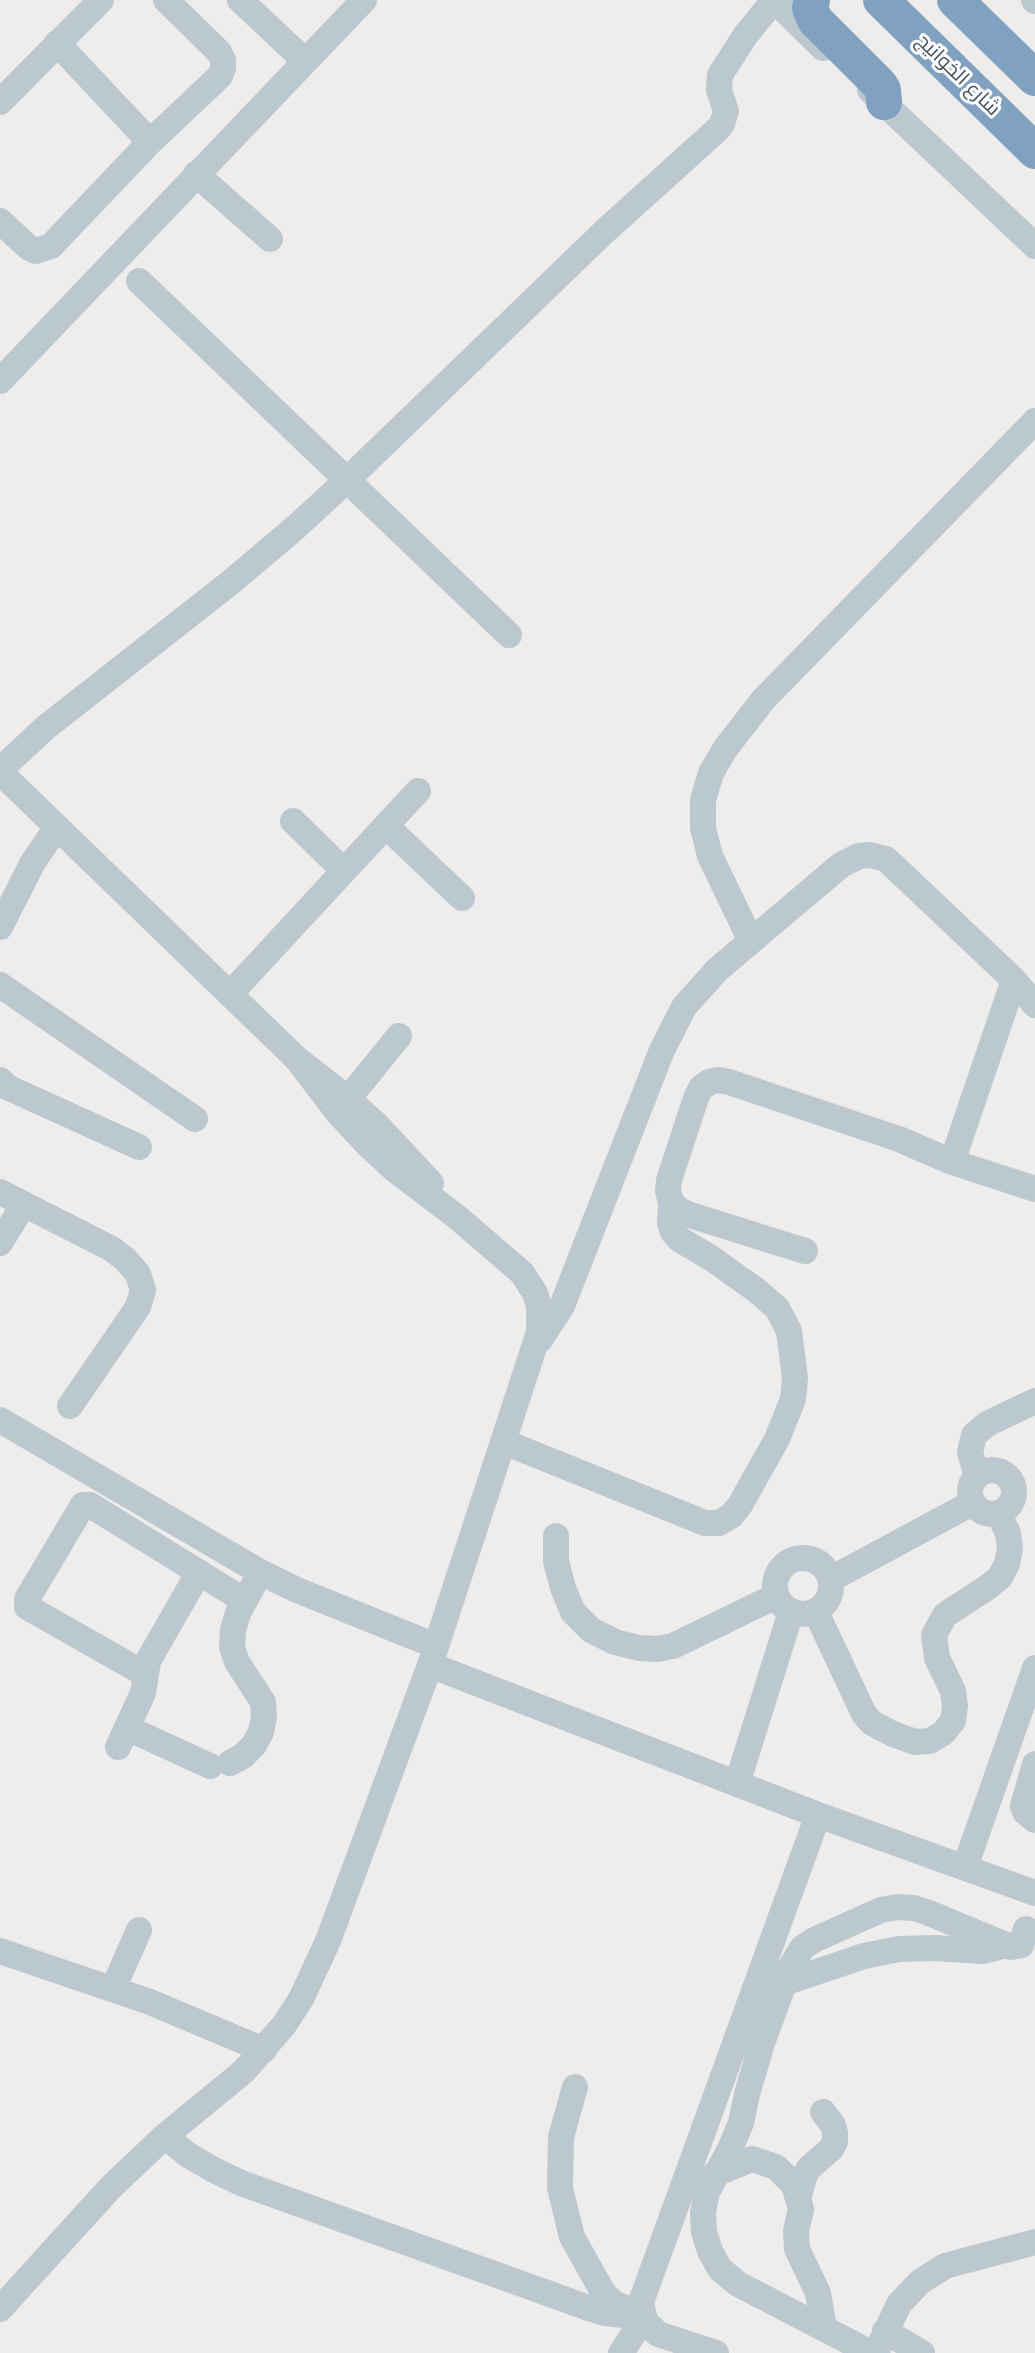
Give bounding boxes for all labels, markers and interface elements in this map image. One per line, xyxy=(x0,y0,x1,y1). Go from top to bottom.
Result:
street label: شارع الخوانيج xyxy=(911,29,1005,121)

